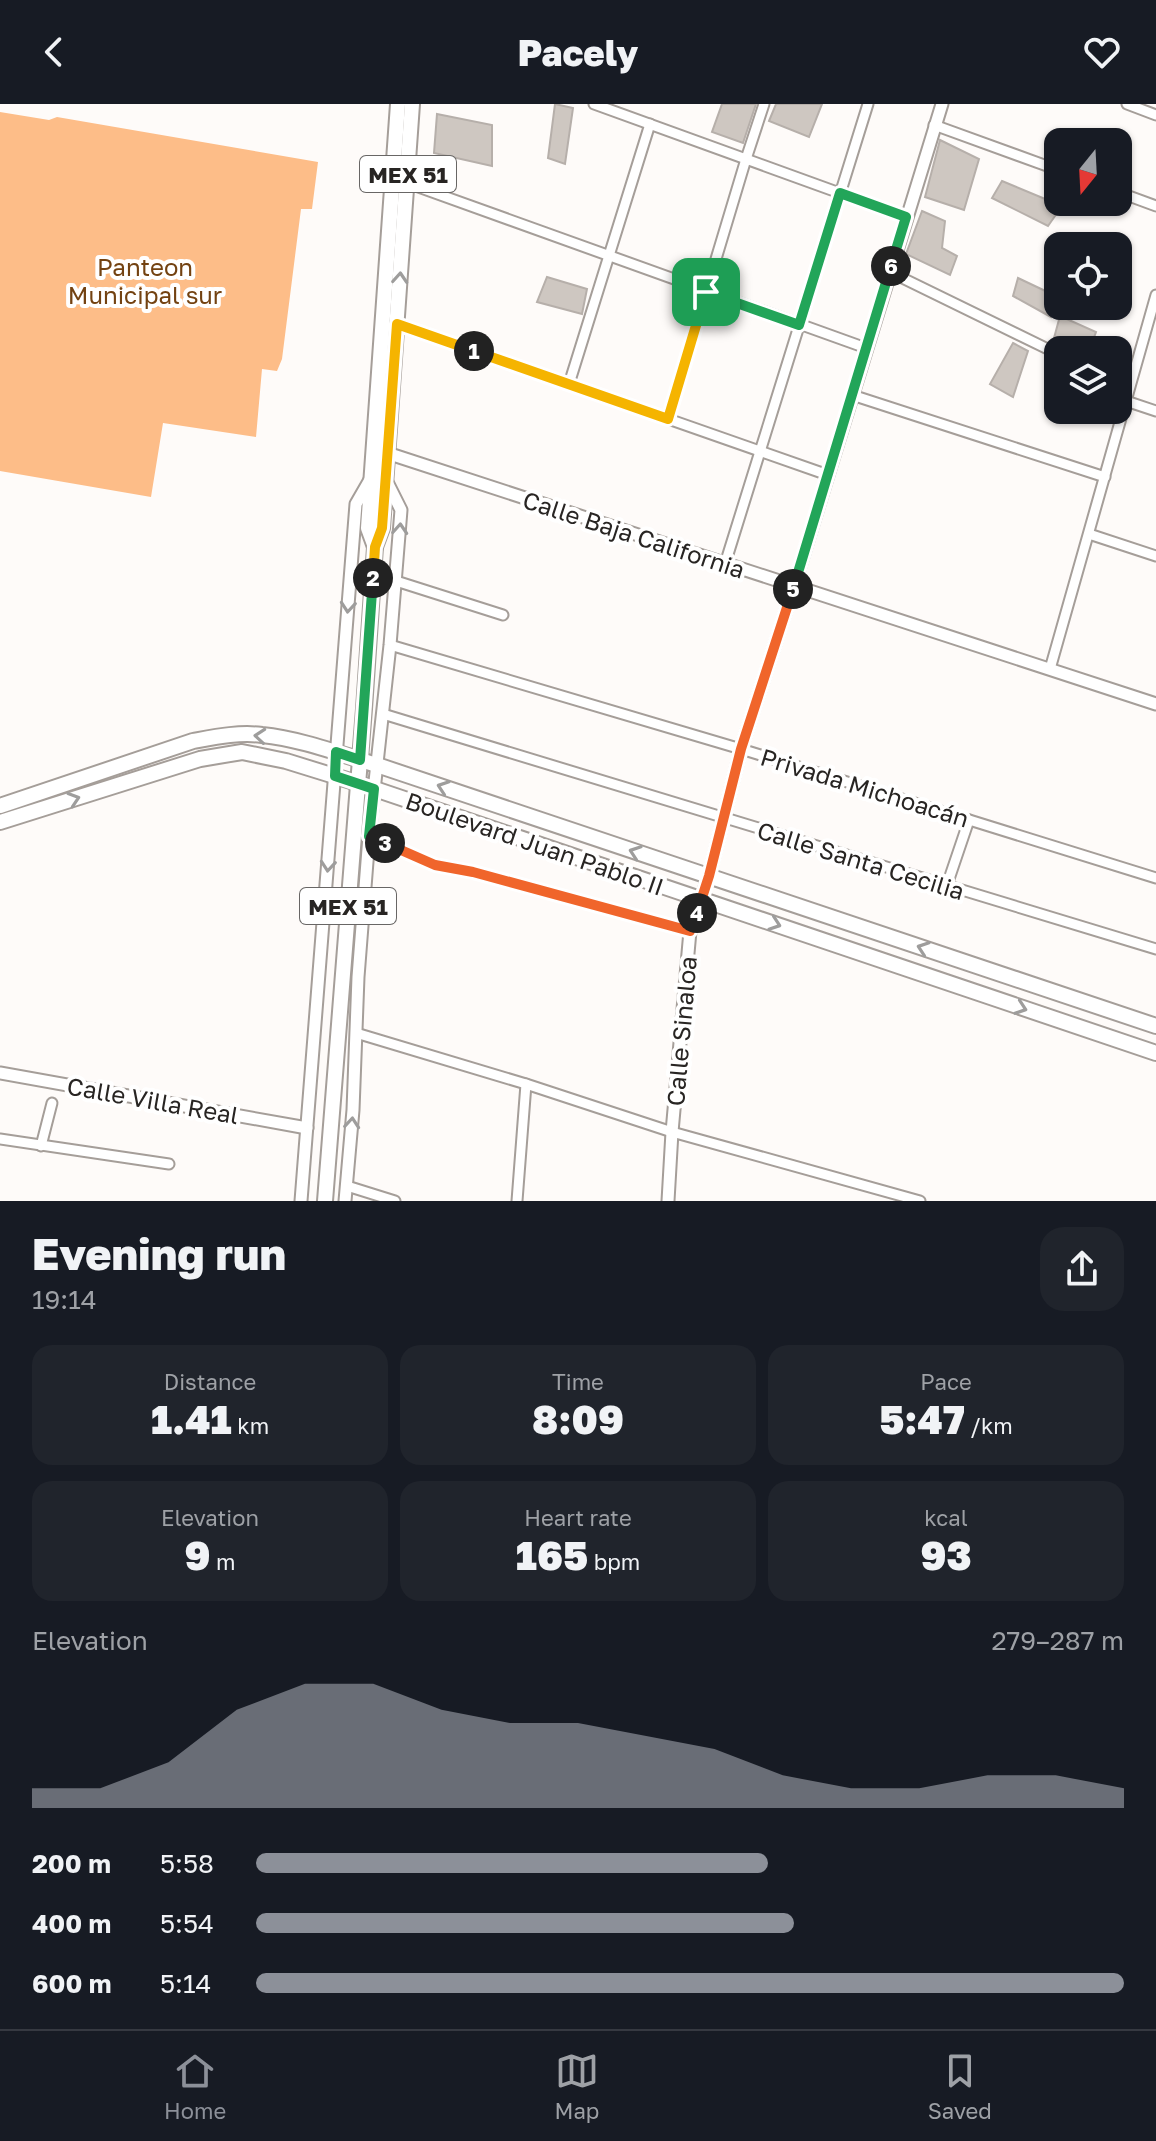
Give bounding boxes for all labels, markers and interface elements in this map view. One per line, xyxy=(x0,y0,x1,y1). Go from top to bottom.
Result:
icon: back xyxy=(32,30,76,74)
icon: heart xyxy=(1080,30,1124,74)
text: Pacely xyxy=(518,31,638,74)
north arrow xyxy=(1044,128,1132,216)
map controls xyxy=(1044,128,1132,424)
road number: MEX 51 xyxy=(360,156,456,192)
button: locate xyxy=(1044,232,1132,320)
pin: 6 xyxy=(871,246,911,286)
park label: Panteon Municipal sur xyxy=(68,252,222,309)
text: 6 xyxy=(884,252,898,279)
pin xyxy=(672,258,740,326)
icon: arrive xyxy=(684,270,728,314)
one-way arrow xyxy=(391,271,408,284)
pin: 1 xyxy=(454,331,494,371)
button: layers xyxy=(1044,336,1132,424)
text: 1 xyxy=(468,337,480,364)
street label: Calle Baja California xyxy=(519,484,749,584)
one-way arrow xyxy=(391,522,408,535)
pin: 2 xyxy=(353,558,393,598)
text: 2 xyxy=(366,564,380,591)
pin: 5 xyxy=(773,569,813,609)
text: 5 xyxy=(786,575,800,602)
one-way arrow xyxy=(339,601,356,614)
one-way arrow xyxy=(253,728,266,745)
street label: Privada Michoacán xyxy=(757,742,973,832)
one-way arrow xyxy=(436,781,450,797)
street label: Boulevard Juan Pablo II xyxy=(402,785,668,901)
one-way arrow xyxy=(67,792,81,808)
street label: Calle Santa Cecilia xyxy=(754,815,968,905)
pin: 3 xyxy=(365,823,405,863)
text: 3 xyxy=(378,829,392,856)
one-way arrow xyxy=(629,845,643,861)
one-way arrow xyxy=(320,860,337,873)
road number: MEX 51 xyxy=(300,888,396,924)
pin: 4 xyxy=(677,893,717,933)
text: 4 xyxy=(690,899,704,926)
one-way arrow xyxy=(767,915,781,931)
one-way arrow xyxy=(916,941,930,957)
street label: Calle Sinaloa xyxy=(660,955,702,1107)
one-way arrow xyxy=(1014,998,1028,1014)
street label: Calle Villa Real xyxy=(65,1071,241,1129)
one-way arrow xyxy=(343,1116,360,1129)
text: Evening run xyxy=(32,1227,286,1280)
button: share xyxy=(1040,1227,1124,1311)
text: 19:14 xyxy=(32,1284,97,1315)
text: Distance xyxy=(164,1368,256,1395)
text: Time xyxy=(552,1368,604,1395)
text: Pace xyxy=(920,1368,972,1395)
text: 1.41 xyxy=(151,1395,232,1443)
text: 8:09 xyxy=(532,1395,624,1443)
text: 5:47 xyxy=(879,1395,965,1443)
text: km xyxy=(232,1412,269,1439)
text: /km xyxy=(965,1412,1013,1439)
text: Elevation xyxy=(161,1504,259,1531)
text: Heart rate xyxy=(524,1504,632,1531)
text: kcal xyxy=(924,1504,968,1531)
text: 9 xyxy=(185,1531,211,1579)
text: 165 xyxy=(516,1531,588,1579)
text: 93 xyxy=(920,1531,972,1579)
text: m xyxy=(211,1548,235,1575)
text: bpm xyxy=(588,1548,640,1575)
text: Elevation xyxy=(32,1625,148,1656)
text: 279–287 m xyxy=(991,1625,1124,1656)
text: 200 m xyxy=(32,1848,111,1879)
text: 5:58 xyxy=(160,1848,214,1879)
text: 400 m xyxy=(32,1908,111,1939)
text: 5:54 xyxy=(160,1908,214,1939)
text: 600 m xyxy=(32,1968,112,1999)
text: 5:14 xyxy=(160,1968,211,1999)
tab: Home xyxy=(164,2049,226,2124)
tab: Map xyxy=(555,2049,599,2124)
tab: Saved xyxy=(928,2049,992,2124)

